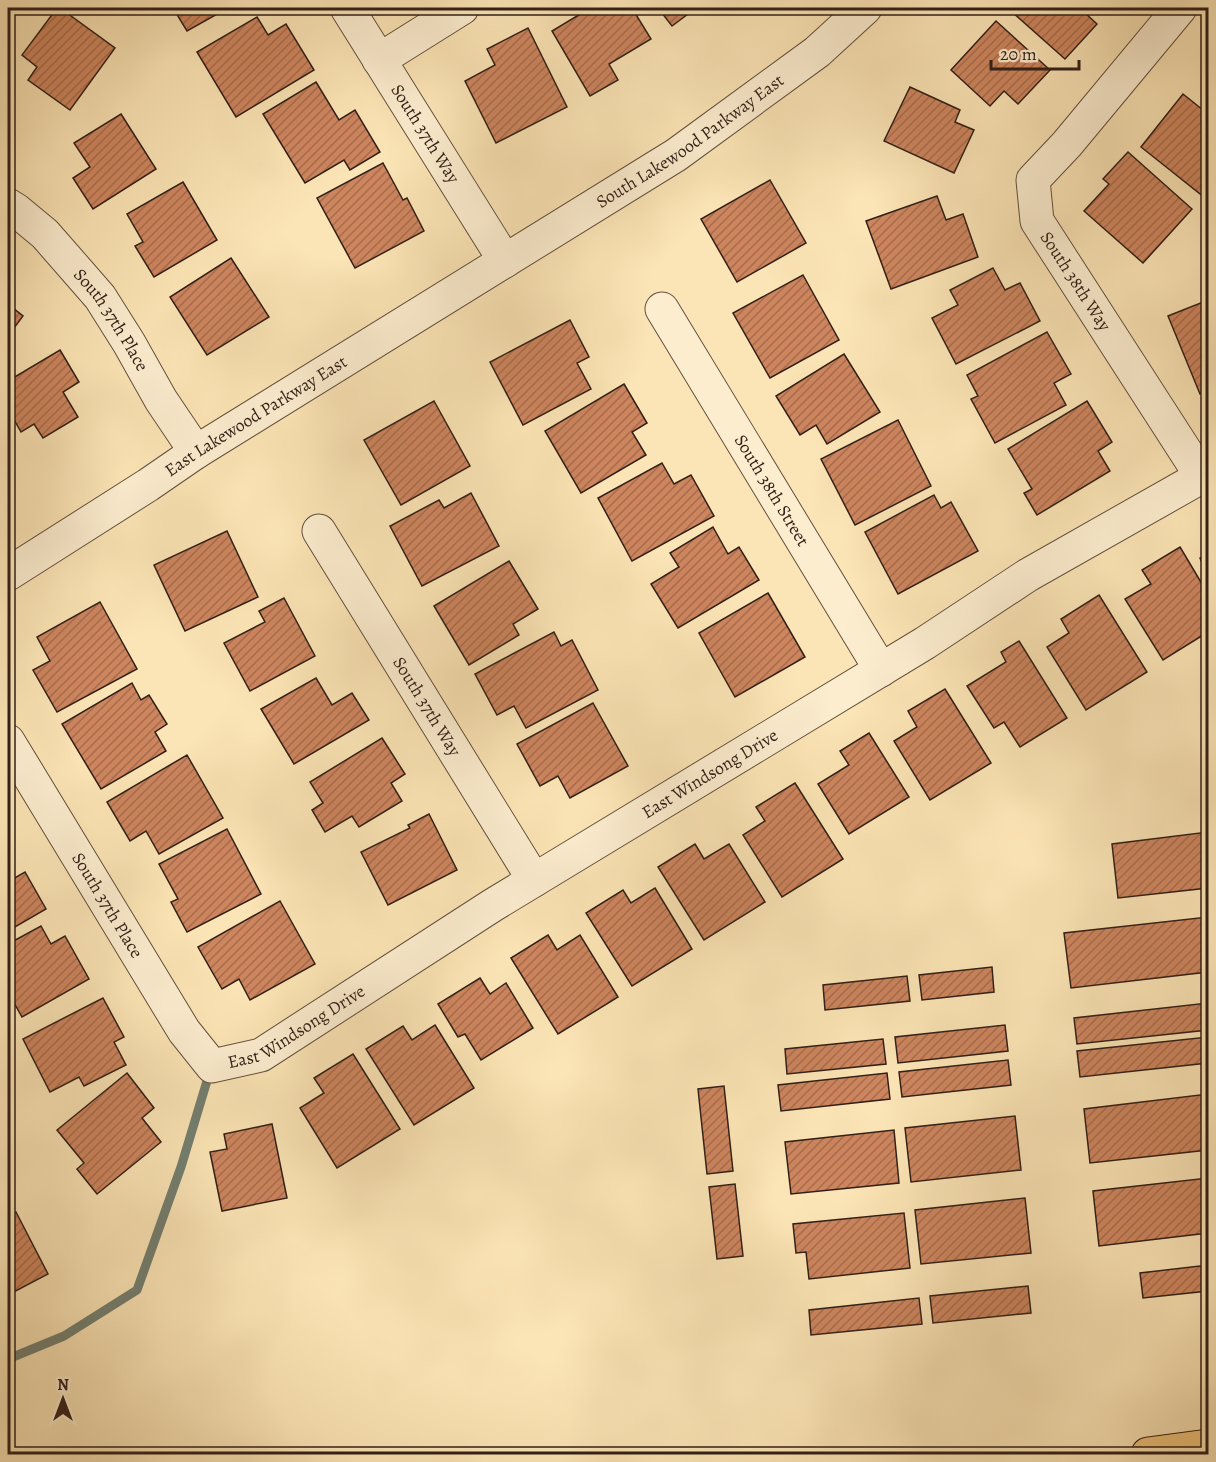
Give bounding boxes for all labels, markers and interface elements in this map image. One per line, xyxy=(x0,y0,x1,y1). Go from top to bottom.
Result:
scale bar xyxy=(991,33,1080,71)
text: 20 m xyxy=(1000,42,1037,66)
street label: South Lakewood Parkway East xyxy=(592,68,789,214)
street label: South 37th Way xyxy=(385,79,466,189)
street label: South 38th Way xyxy=(1035,227,1117,336)
street label: South 37th Place xyxy=(68,263,154,376)
street label: East Lakewood Parkway East xyxy=(160,350,351,482)
street label: South 38th Street xyxy=(729,430,815,551)
street label: South 37th Way xyxy=(387,652,467,761)
street label: East Windsong Drive xyxy=(637,723,782,824)
street label: South 37th Place xyxy=(66,848,149,962)
street label: East Windsong Drive xyxy=(225,979,369,1074)
north arrow xyxy=(33,1369,93,1429)
text: N xyxy=(57,1374,69,1396)

